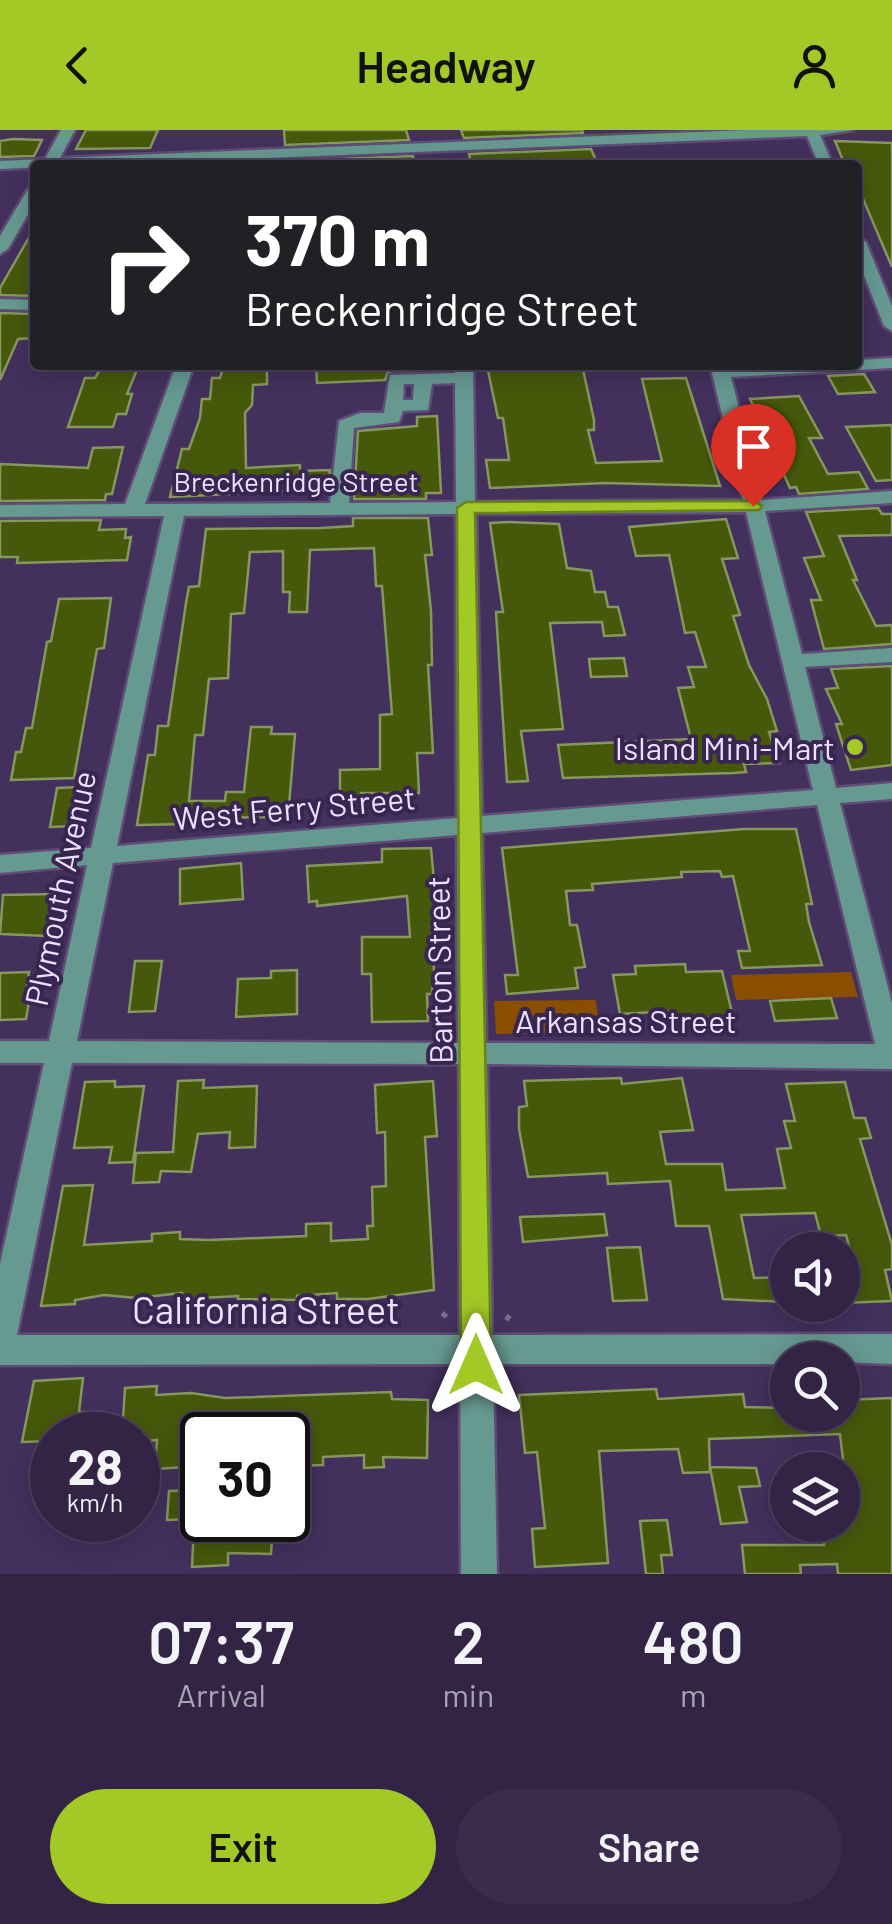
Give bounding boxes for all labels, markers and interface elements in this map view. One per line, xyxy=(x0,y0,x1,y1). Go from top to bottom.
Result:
icon: back xyxy=(50,38,105,93)
text: Headway xyxy=(356,38,536,92)
icon: person xyxy=(787,38,842,93)
text: 370 m xyxy=(245,196,430,280)
icon: right xyxy=(80,200,210,330)
text: Breckenridge Street xyxy=(245,281,639,335)
pin xyxy=(711,404,796,507)
icon: arrive xyxy=(726,419,781,474)
street label: Breckenridge Street xyxy=(173,464,419,498)
place label: Island Mini-Mart xyxy=(615,728,835,766)
marker: Island Mini-Mart xyxy=(844,736,866,758)
street label: Plymouth Avenue xyxy=(16,767,102,1009)
street label: West Ferry Street xyxy=(171,777,417,837)
street label: Barton Street xyxy=(417,876,459,1064)
street label: Arkansas Street xyxy=(515,1001,737,1039)
map controls xyxy=(770,1232,860,1542)
button: sound xyxy=(770,1232,860,1322)
street label: California Street xyxy=(132,1286,400,1332)
position arrow xyxy=(424,1313,528,1417)
button: search xyxy=(770,1342,860,1432)
speed limit sign: 30 xyxy=(180,1412,310,1542)
text: 28 xyxy=(67,1435,123,1495)
button: layers xyxy=(770,1452,860,1542)
text: km/h xyxy=(67,1487,123,1517)
text: 07:37 xyxy=(148,1604,294,1676)
text: 2 xyxy=(452,1604,485,1676)
text: 480 xyxy=(643,1604,744,1676)
text: Arrival xyxy=(176,1675,266,1713)
text: min xyxy=(442,1675,494,1713)
text: m xyxy=(680,1675,706,1713)
button: Exit xyxy=(50,1789,436,1904)
button: Share xyxy=(456,1789,842,1904)

